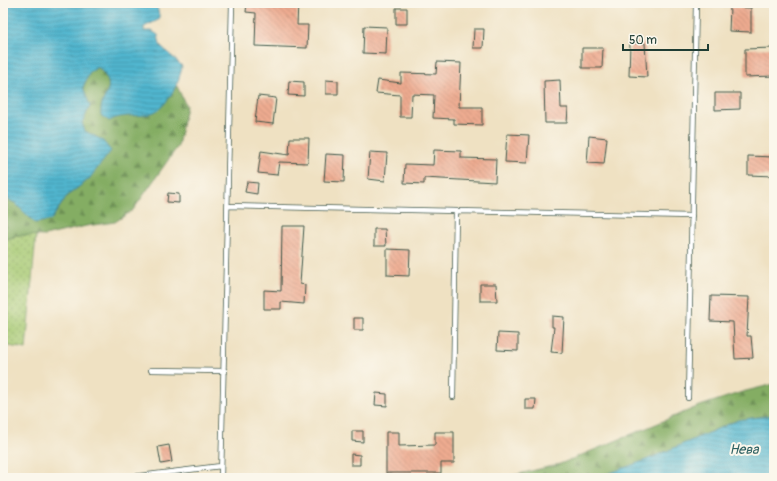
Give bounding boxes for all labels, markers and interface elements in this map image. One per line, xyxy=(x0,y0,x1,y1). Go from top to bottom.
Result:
scale bar xyxy=(623,26,708,52)
text: 50 m xyxy=(629,33,657,48)
water label: Нева xyxy=(729,441,760,458)

